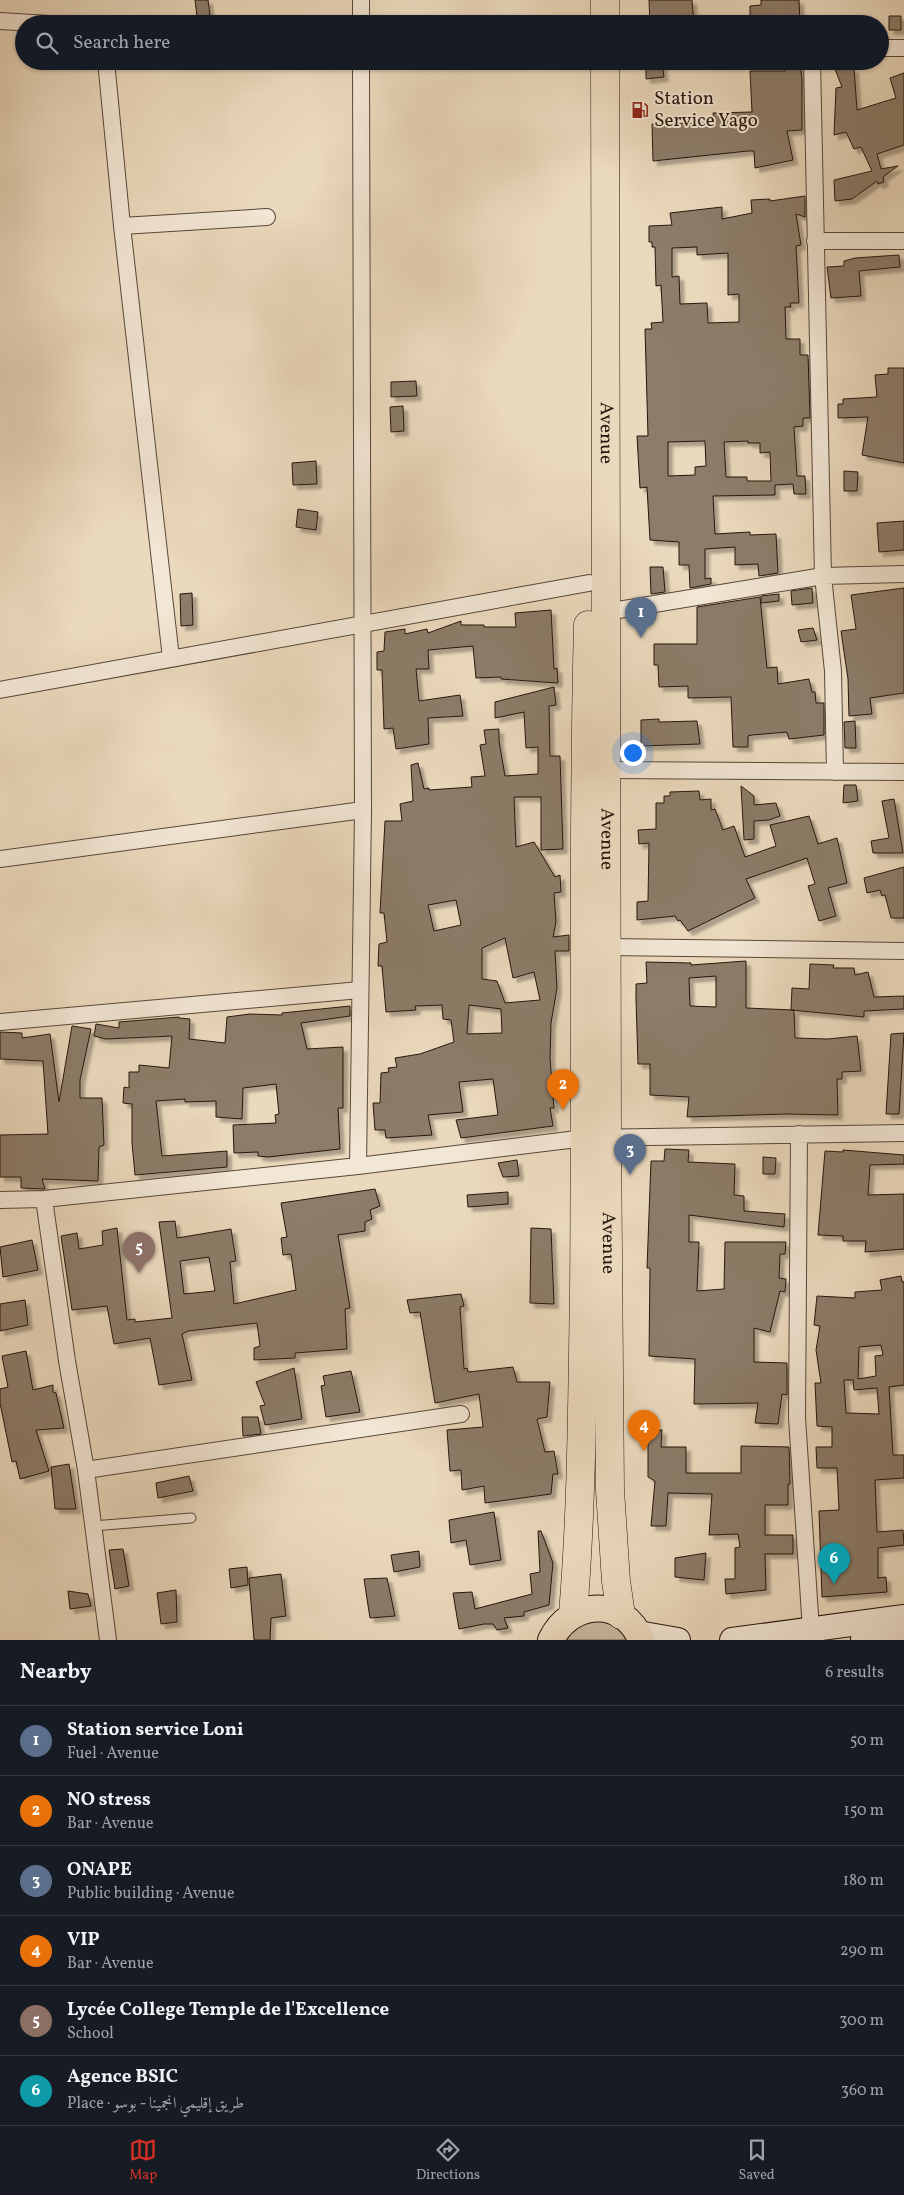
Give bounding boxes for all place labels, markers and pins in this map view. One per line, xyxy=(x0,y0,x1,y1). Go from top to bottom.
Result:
place label: Station Service Yago xyxy=(654,86,758,134)
fuel station icon: Station Service Yago xyxy=(630,100,650,120)
pin: 1 xyxy=(625,597,657,638)
pin: 2 xyxy=(547,1069,579,1110)
pin: 3 xyxy=(614,1134,646,1175)
pin: 5 xyxy=(123,1232,155,1273)
pin: 4 xyxy=(628,1410,660,1451)
pin: 6 xyxy=(818,1543,850,1584)

